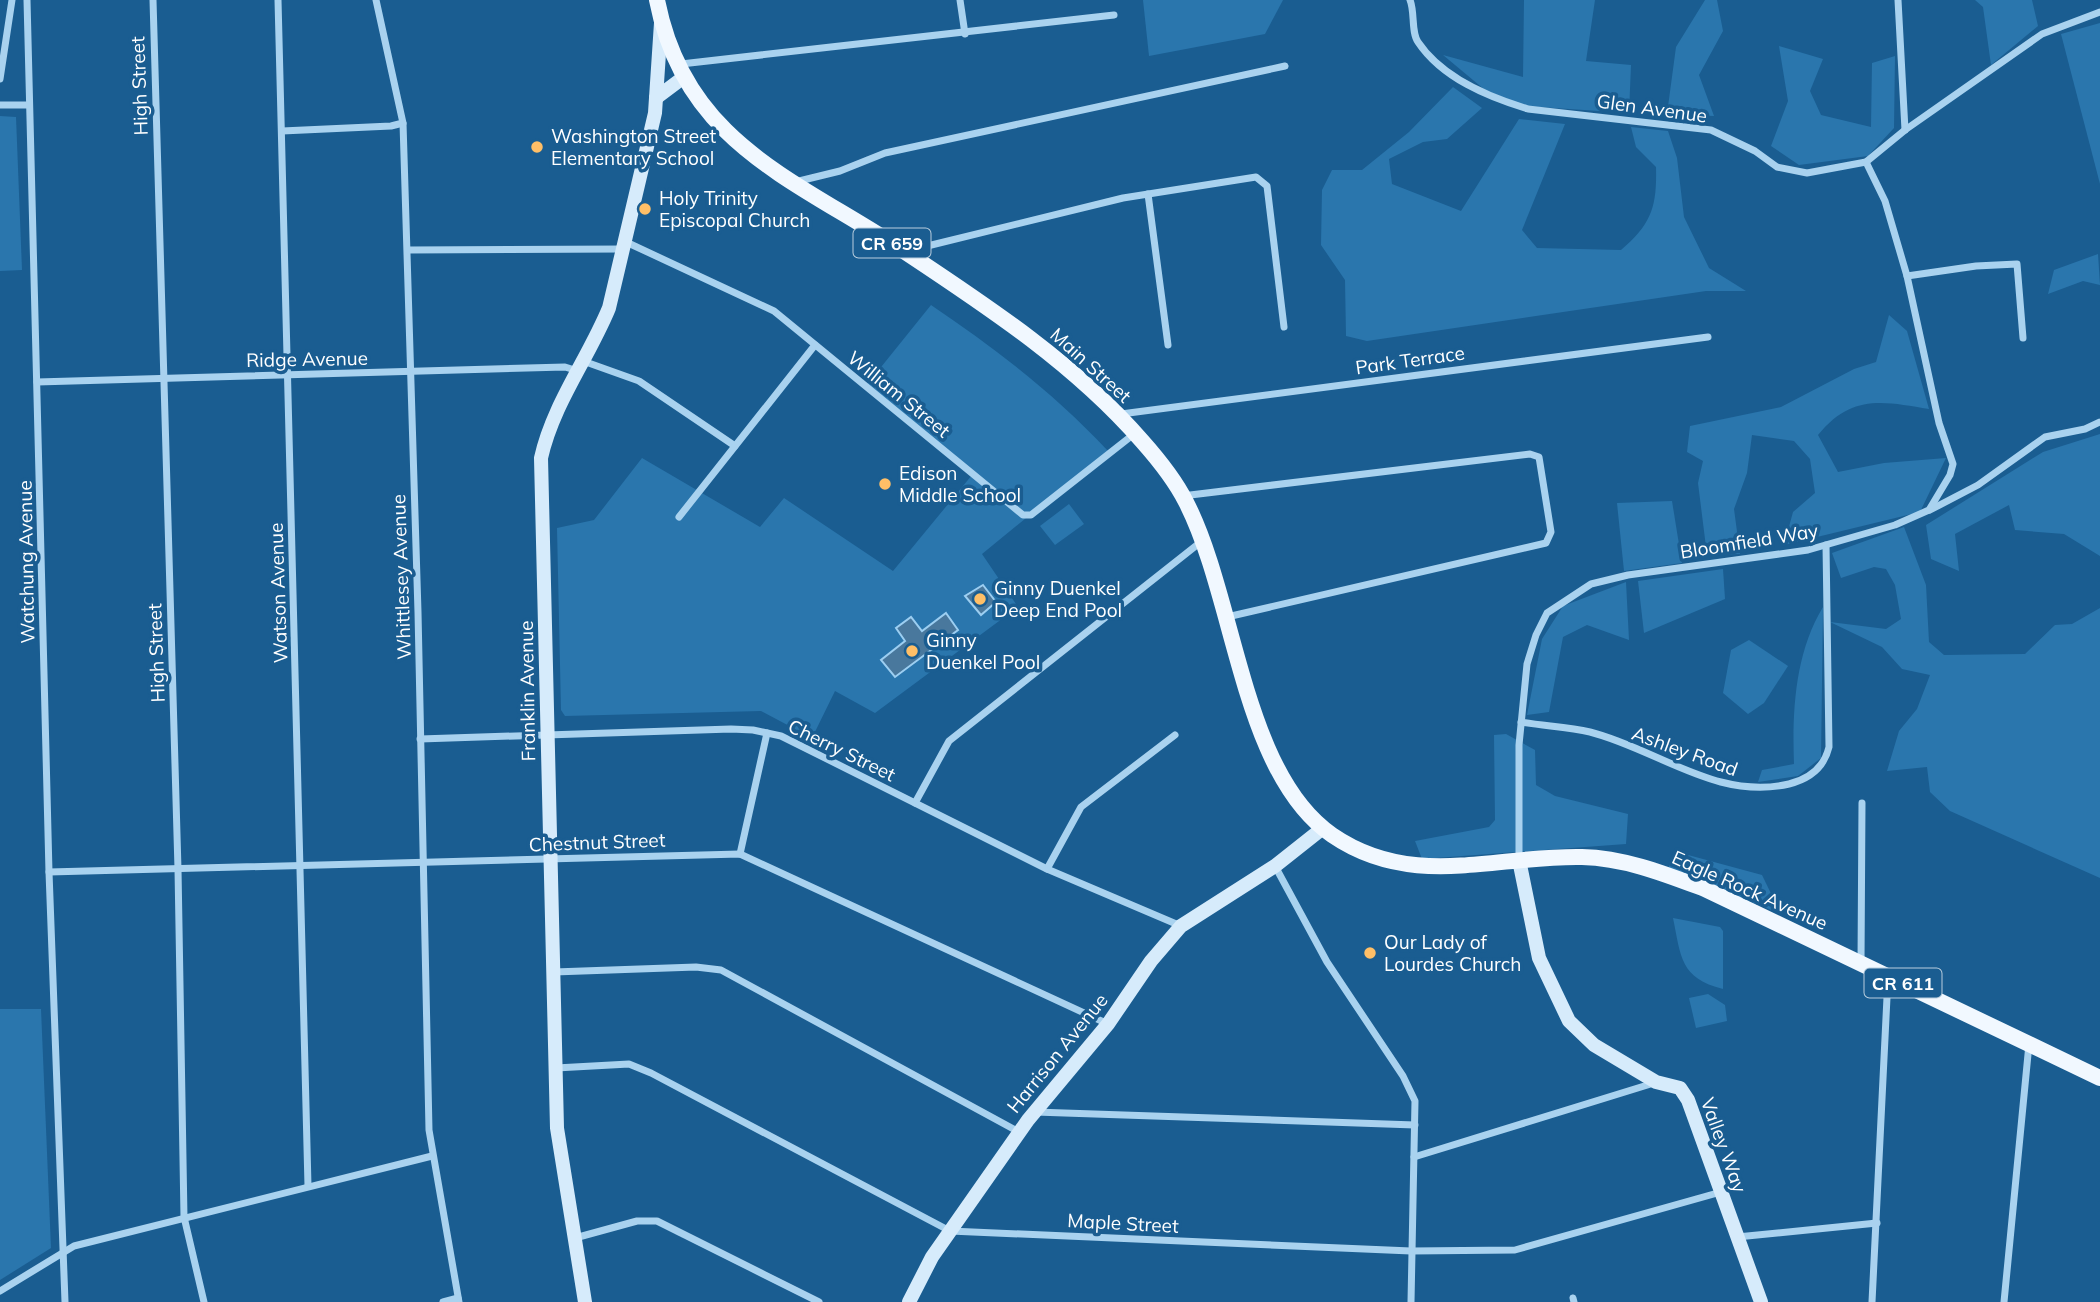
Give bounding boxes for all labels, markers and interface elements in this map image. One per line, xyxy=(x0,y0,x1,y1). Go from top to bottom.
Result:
street label: High Street xyxy=(125,36,153,136)
street label: Glen Avenue xyxy=(1595,88,1709,128)
place label: Washington Street Elementary School xyxy=(551,124,716,170)
marker: Washington Street Elementary School xyxy=(529,139,545,155)
place label: Holy Trinity Episcopal Church xyxy=(659,186,810,232)
marker: Holy Trinity Episcopal Church xyxy=(637,201,653,217)
road number: CR 659 xyxy=(854,229,931,258)
street label: Main Street xyxy=(1045,322,1137,408)
street label: Park Terrace xyxy=(1354,340,1466,380)
street label: William Street xyxy=(843,345,955,443)
street label: Ridge Avenue xyxy=(246,346,368,372)
place label: Edison Middle School xyxy=(899,461,1021,507)
marker: Edison Middle School xyxy=(877,476,893,492)
street label: Watchung Avenue xyxy=(13,480,39,644)
street label: Whittlesey Avenue xyxy=(386,494,416,660)
street label: Bloomfield Way xyxy=(1678,518,1820,564)
street label: Watson Avenue xyxy=(264,522,292,664)
place label: Ginny Duenkel Deep End Pool xyxy=(994,576,1122,622)
marker: Ginny Duenkel Deep End Pool xyxy=(972,591,988,607)
street label: High Street xyxy=(142,603,170,703)
street label: Franklin Avenue xyxy=(514,620,540,762)
place label: Ginny Duenkel Pool xyxy=(926,628,1040,674)
marker: Ginny Duenkel Pool xyxy=(904,643,920,659)
street label: Cherry Street xyxy=(784,714,900,786)
street label: Ashley Road xyxy=(1629,721,1741,781)
street label: Chestnut Street xyxy=(528,828,666,856)
street label: Eagle Rock Avenue xyxy=(1668,845,1832,935)
place label: Our Lady of Lourdes Church xyxy=(1384,930,1521,976)
marker: Our Lady of Lourdes Church xyxy=(1362,945,1378,961)
road number: CR 611 xyxy=(1864,968,1941,998)
street label: Harrison Avenue xyxy=(1001,988,1113,1118)
street label: Valley Way xyxy=(1696,1094,1752,1196)
street label: Maple Street xyxy=(1067,1208,1180,1238)

